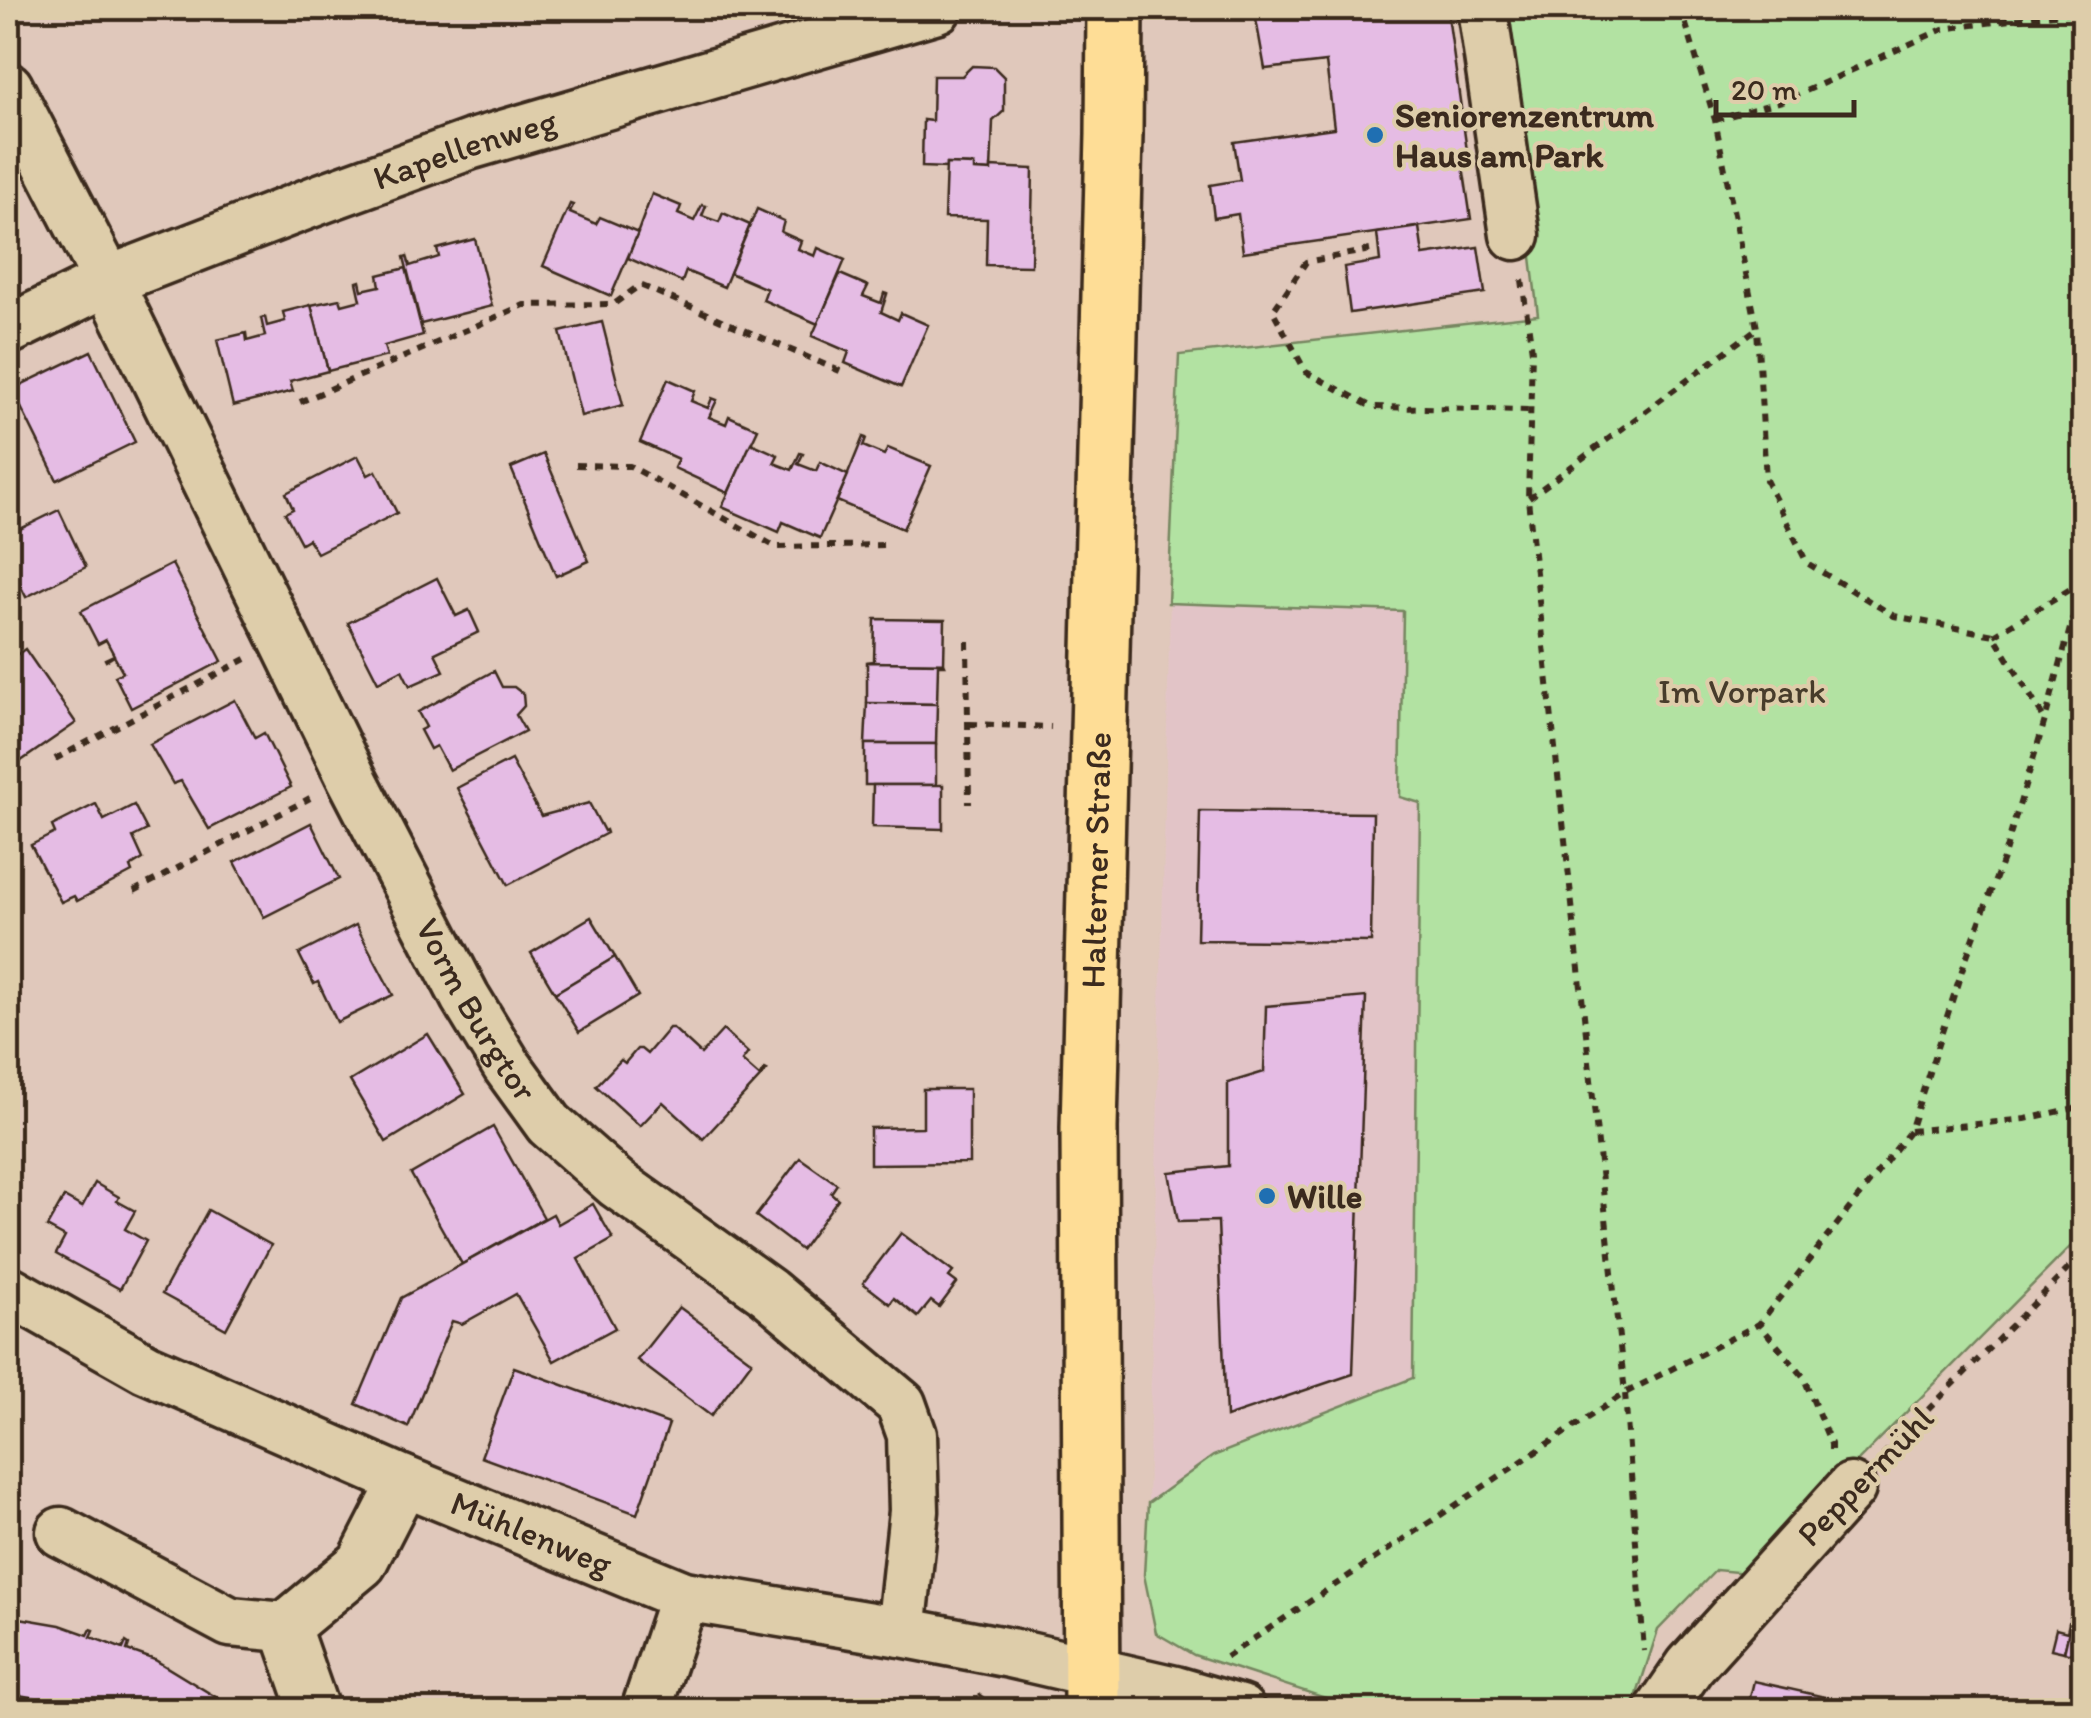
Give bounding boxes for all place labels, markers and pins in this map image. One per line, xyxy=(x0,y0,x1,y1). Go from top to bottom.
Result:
place label: Seniorenzentrum Haus am Park xyxy=(1395,94,1655,176)
marker: Seniorenzentrum Haus am Park xyxy=(1364,124,1386,146)
place label: Wille xyxy=(1287,1175,1362,1217)
marker: Wille xyxy=(1256,1185,1278,1207)

